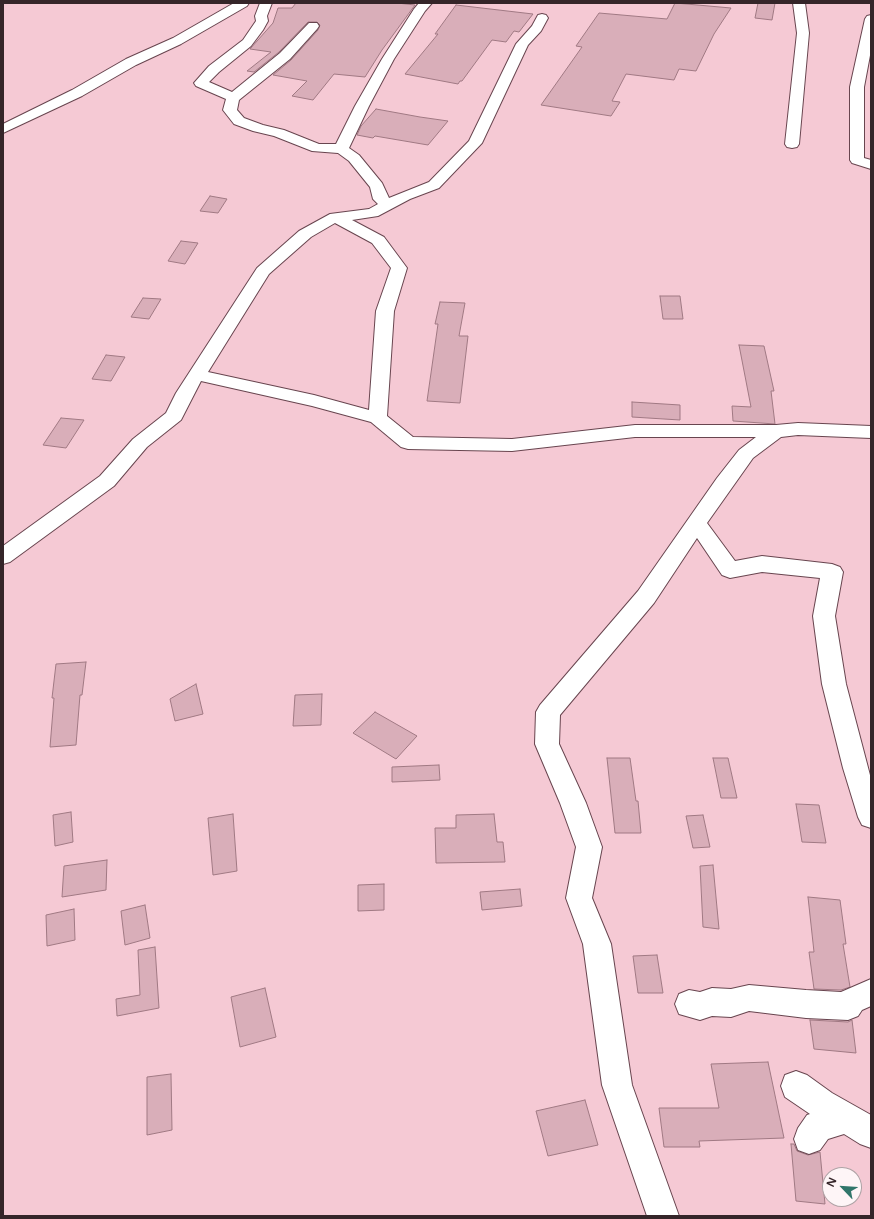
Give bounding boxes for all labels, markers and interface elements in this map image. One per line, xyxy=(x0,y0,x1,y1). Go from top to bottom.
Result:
north arrow xyxy=(822,1167,862,1207)
text: N xyxy=(824,1175,839,1189)

